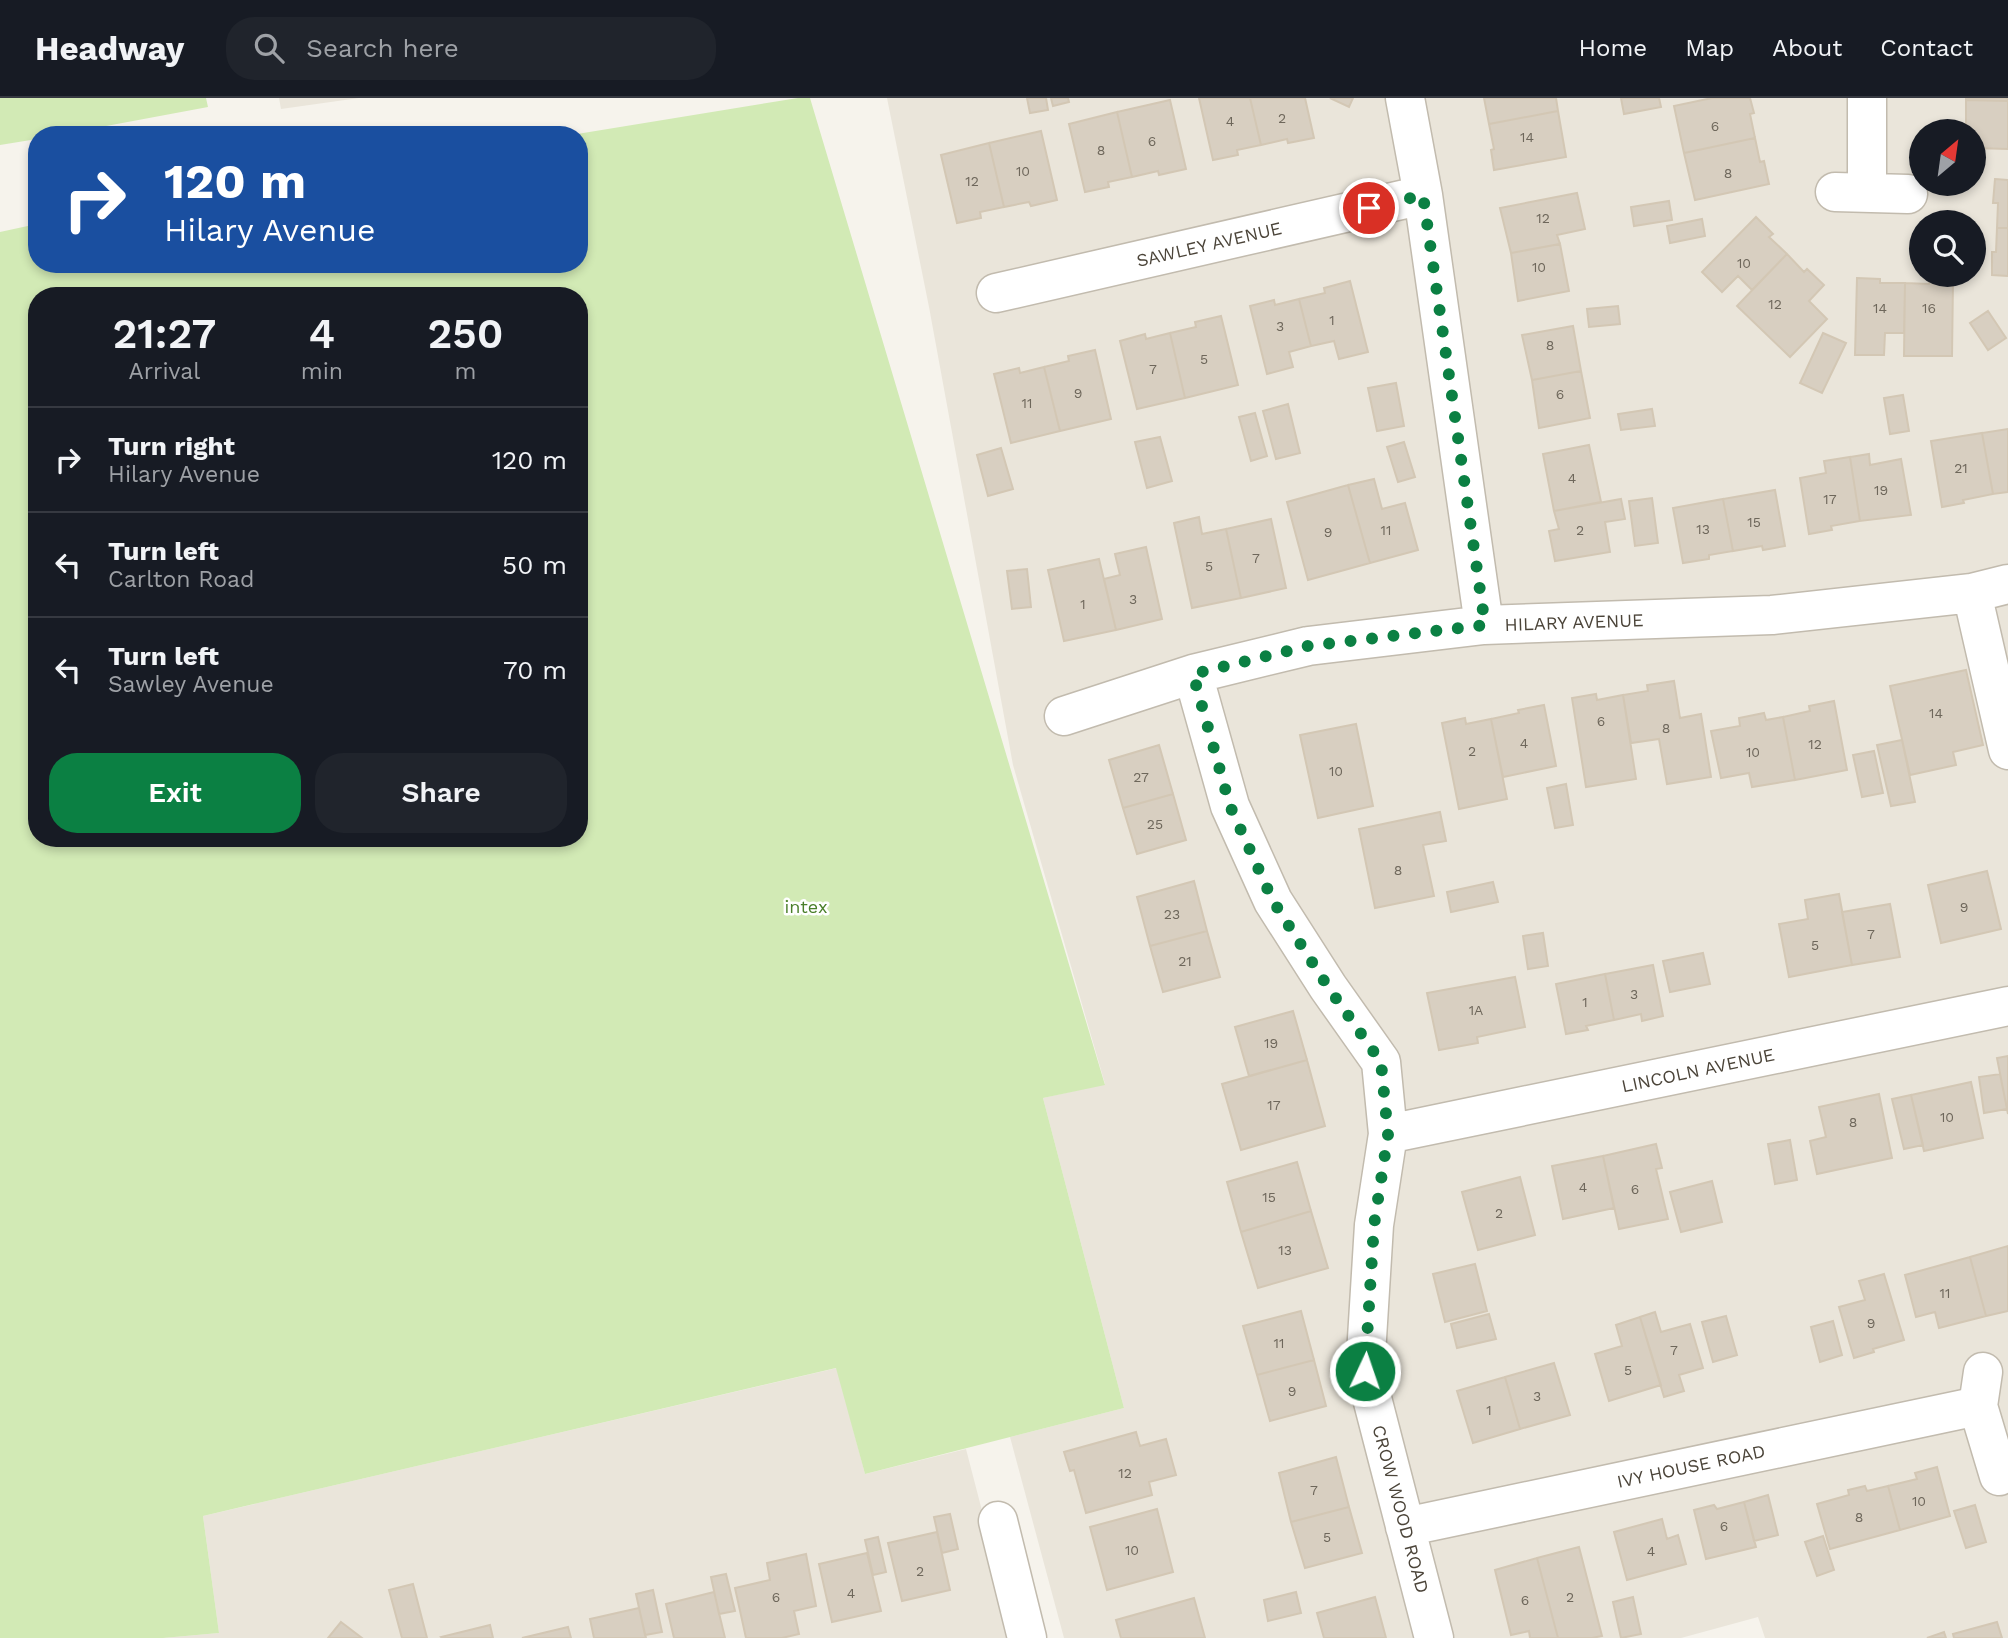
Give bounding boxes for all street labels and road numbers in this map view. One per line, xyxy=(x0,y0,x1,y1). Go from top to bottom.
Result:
street label: SAWLEY AVENUE xyxy=(1134,217,1284,271)
street label: HILARY AVENUE xyxy=(1504,609,1644,635)
street label: LINCOLN AVENUE xyxy=(1620,1044,1776,1096)
street label: CROW WOOD ROAD xyxy=(1368,1423,1434,1595)
street label: IVY HOUSE ROAD xyxy=(1615,1440,1767,1492)

